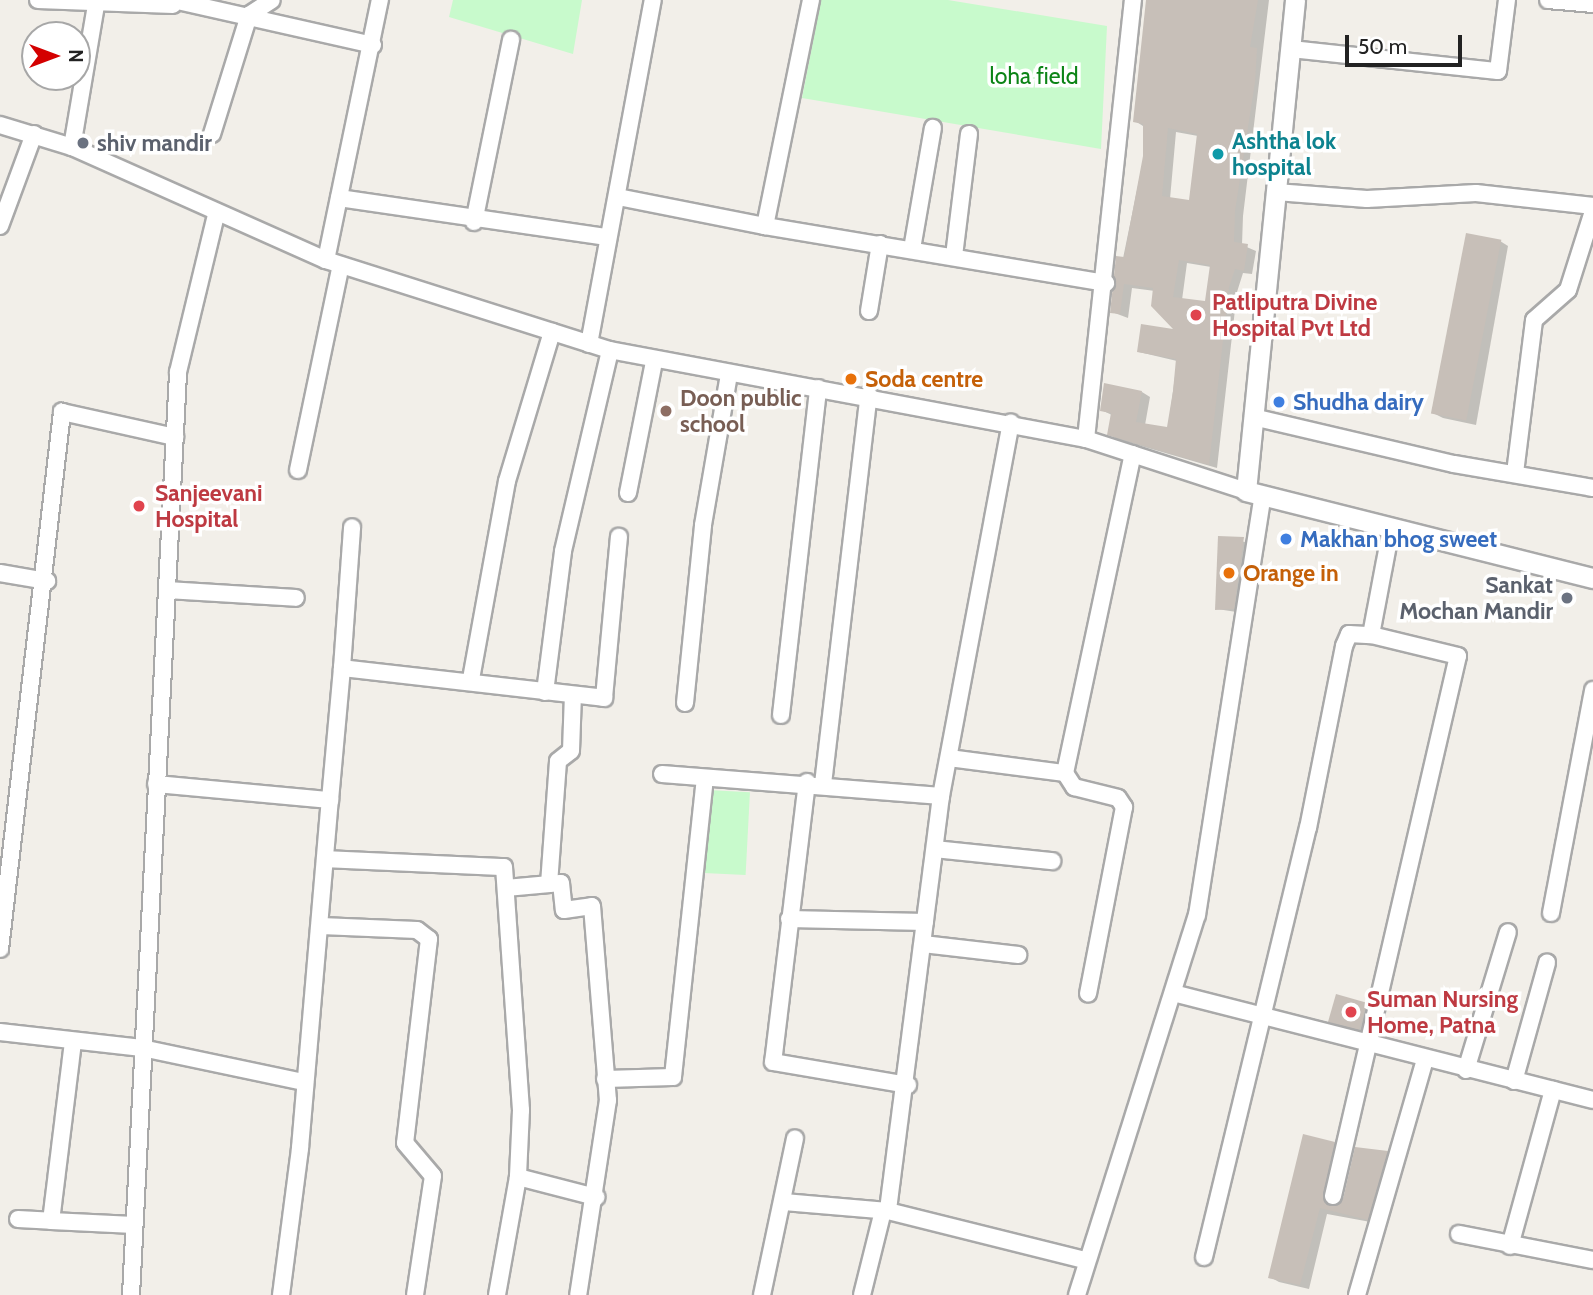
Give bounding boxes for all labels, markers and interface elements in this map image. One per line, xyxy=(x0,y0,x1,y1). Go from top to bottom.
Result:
north arrow xyxy=(21,21,91,91)
scale bar xyxy=(1348,21,1465,65)
text: 50 m xyxy=(1358,34,1407,59)
text: N xyxy=(64,49,87,63)
park label: loha field xyxy=(990,62,1078,90)
place label: Ashtha lok hospital xyxy=(1232,127,1336,181)
place label: shiv mandir xyxy=(97,129,212,157)
marker: shiv mandir xyxy=(75,135,91,151)
marker: Ashtha lok hospital xyxy=(1210,146,1226,162)
place label: Patliputra Divine Hospital Pvt Ltd xyxy=(1212,288,1377,342)
marker: Patliputra Divine Hospital Pvt Ltd xyxy=(1186,305,1206,325)
place label: Soda centre xyxy=(865,365,983,393)
marker: Soda centre xyxy=(843,371,859,387)
place label: Doon public school xyxy=(680,384,802,438)
place label: Shudha dairy xyxy=(1293,388,1424,416)
marker: Shudha dairy xyxy=(1271,394,1287,410)
marker: Doon public school xyxy=(658,403,674,419)
place label: Sanjeevani Hospital xyxy=(155,479,263,533)
marker: Sanjeevani Hospital xyxy=(129,496,149,516)
place label: Makhan bhog sweet xyxy=(1300,525,1497,553)
marker: Makhan bhog sweet xyxy=(1278,531,1294,547)
place label: Orange in xyxy=(1243,559,1339,587)
marker: Orange in xyxy=(1221,565,1237,581)
place label: Sankat Mochan Mandir xyxy=(1399,571,1553,625)
marker: Sankat Mochan Mandir xyxy=(1559,590,1575,606)
place label: Suman Nursing Home, Patna xyxy=(1367,985,1518,1039)
marker: Suman Nursing Home, Patna xyxy=(1341,1002,1361,1022)

